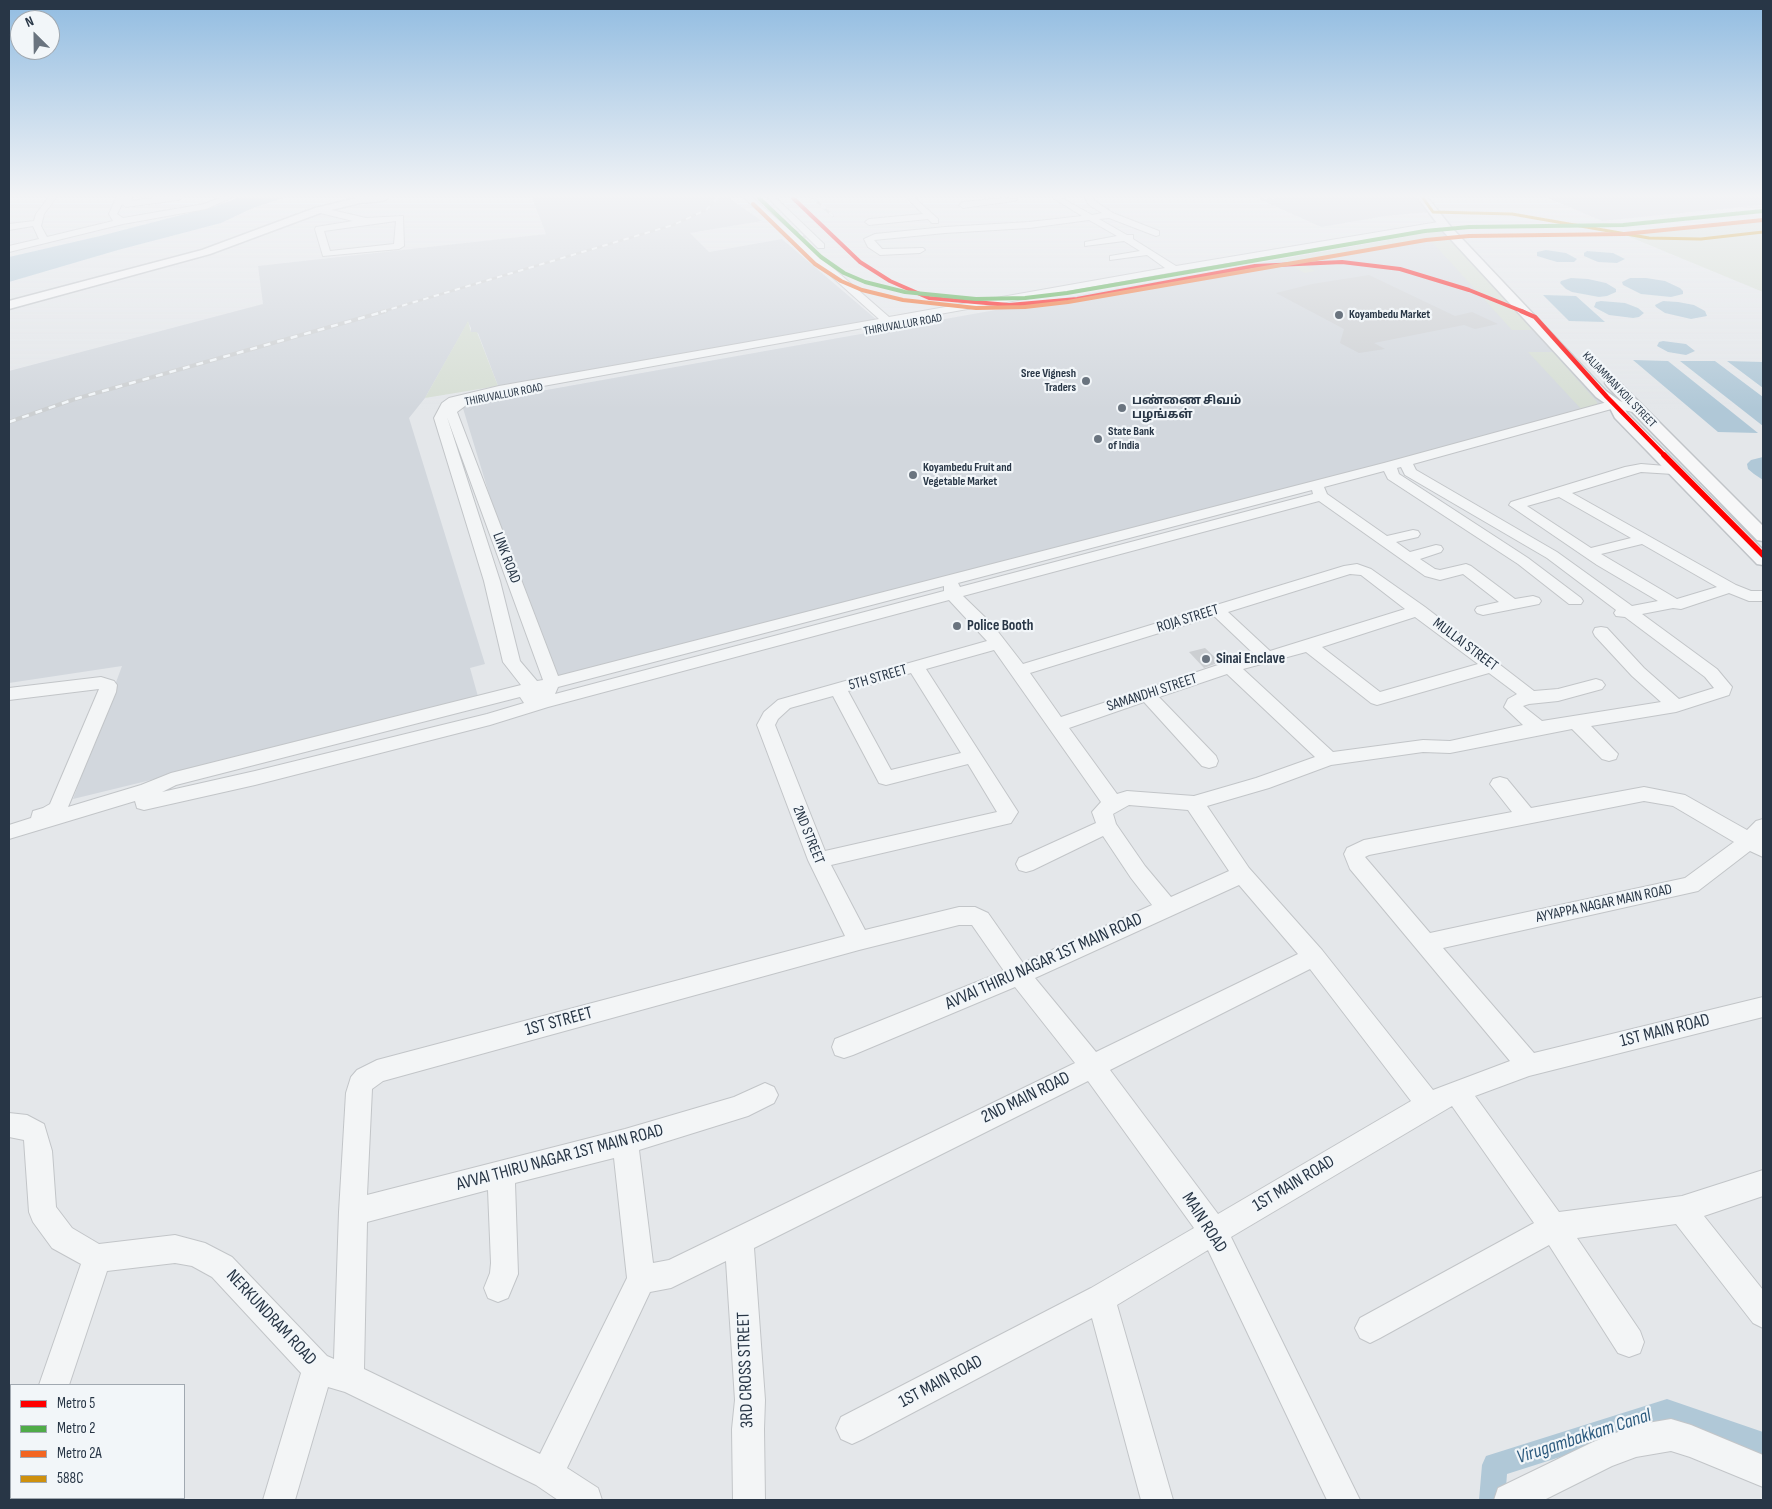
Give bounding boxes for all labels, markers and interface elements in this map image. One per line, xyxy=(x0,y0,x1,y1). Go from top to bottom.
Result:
north arrow xyxy=(10,10,60,60)
text: N xyxy=(23,12,36,31)
place label: Koyambedu Market xyxy=(1349,308,1430,322)
marker: Koyambedu Market xyxy=(1333,309,1345,321)
street label: THIRUVALLUR ROAD xyxy=(863,311,943,339)
street label: KALIAMMAN KOIL STREET xyxy=(1579,349,1659,431)
place label: Sree Vignesh Traders xyxy=(1021,367,1076,395)
marker: Sree Vignesh Traders xyxy=(1080,375,1092,387)
street label: THIRUVALLUR ROAD xyxy=(464,380,544,410)
place label: பண்ணை சிவம் பழங்கள் xyxy=(1132,394,1241,422)
marker: பண்ணை சிவம் பழங்கள் xyxy=(1116,402,1128,414)
place label: State Bank of India xyxy=(1108,425,1154,453)
marker: State Bank of India xyxy=(1092,433,1104,445)
place label: Koyambedu Fruit and Vegetable Market xyxy=(923,461,1012,489)
marker: Koyambedu Fruit and Vegetable Market xyxy=(907,469,919,481)
street label: LINK ROAD xyxy=(488,530,524,586)
street label: ROJA STREET xyxy=(1155,601,1221,637)
street label: MULLAI STREET xyxy=(1429,615,1501,675)
place label: Police Booth xyxy=(967,617,1033,635)
marker: Police Booth xyxy=(951,620,963,632)
place label: Sinai Enclave xyxy=(1216,650,1285,668)
marker: Sinai Enclave xyxy=(1200,653,1212,665)
street label: 5TH STREET xyxy=(847,661,909,695)
street label: SAMANDHI STREET xyxy=(1105,670,1199,716)
street label: 2ND STREET xyxy=(788,803,828,867)
street label: AYYAPPA NAGAR MAIN ROAD xyxy=(1534,881,1674,927)
street label: AVVAI THIRU NAGAR 1ST MAIN ROAD xyxy=(942,909,1146,1015)
street label: 1ST STREET xyxy=(523,1003,595,1041)
street label: 1ST MAIN ROAD xyxy=(1618,1009,1712,1053)
street label: 2ND MAIN ROAD xyxy=(978,1067,1074,1129)
street label: AVVAI THIRU NAGAR 1ST MAIN ROAD xyxy=(454,1120,666,1196)
street label: 1ST MAIN ROAD xyxy=(1249,1151,1339,1217)
street label: MAIN ROAD xyxy=(1177,1189,1231,1257)
street label: NERKUNDRAM ROAD xyxy=(221,1266,321,1370)
street label: 3RD CROSS STREET xyxy=(733,1311,759,1429)
street label: 1ST MAIN ROAD xyxy=(895,1351,987,1413)
legend xyxy=(10,1384,185,1499)
text: Metro 5 xyxy=(57,1394,95,1413)
water label: Virugambakkam Canal xyxy=(1514,1405,1654,1469)
text: Metro 2 xyxy=(57,1419,95,1438)
text: Metro 2A xyxy=(57,1444,102,1463)
text: 588C xyxy=(57,1469,83,1488)

